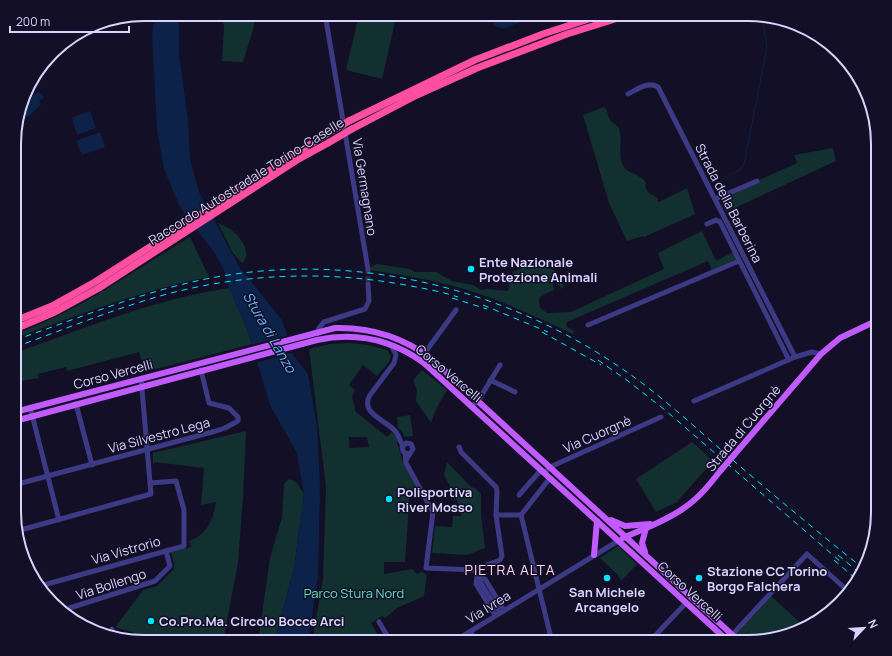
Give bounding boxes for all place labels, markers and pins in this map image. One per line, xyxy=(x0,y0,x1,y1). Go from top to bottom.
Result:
place label: Ente Nazionale Protezione Animali xyxy=(479,253,598,286)
marker: Ente Nazionale Protezione Animali xyxy=(466,264,476,274)
place label: Polisportiva River Mosso xyxy=(397,483,473,516)
marker: Polisportiva River Mosso xyxy=(384,494,394,504)
place label: Stazione CC Torino Borgo Falchera xyxy=(707,562,827,595)
marker: San Michele Arcangelo xyxy=(602,573,612,583)
marker: Stazione CC Torino Borgo Falchera xyxy=(694,573,704,583)
place label: San Michele Arcangelo xyxy=(569,583,645,616)
place label: Co.Pro.Ma. Circolo Bocce Arci xyxy=(159,612,344,630)
marker: Co.Pro.Ma. Circolo Bocce Arci xyxy=(146,616,156,626)

